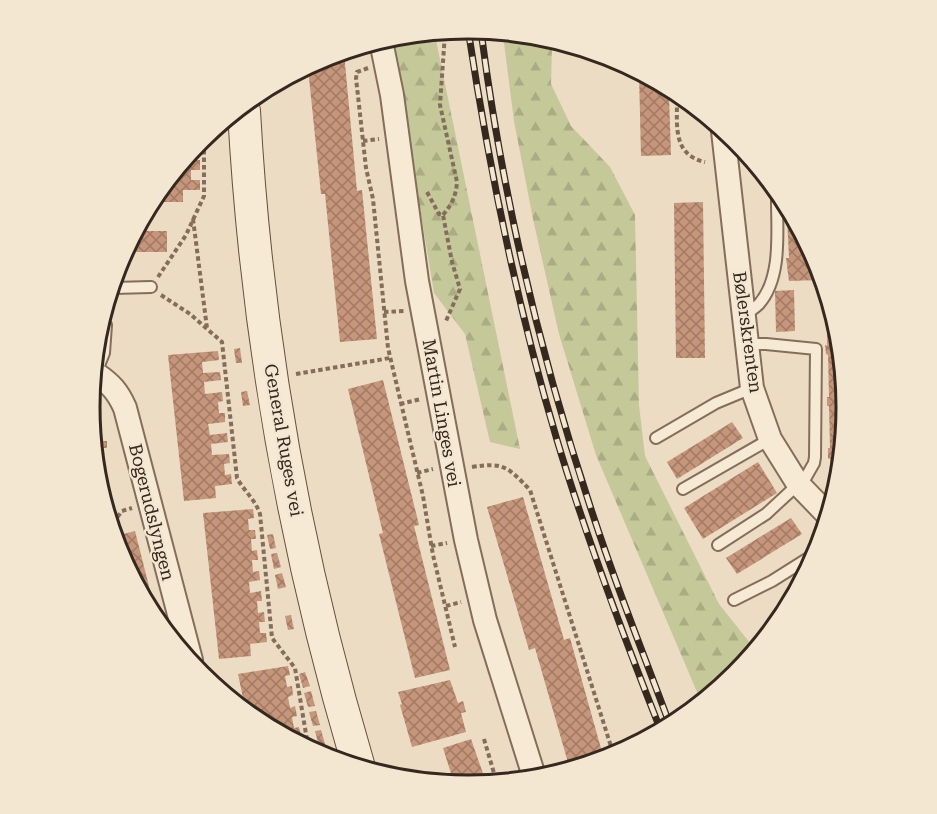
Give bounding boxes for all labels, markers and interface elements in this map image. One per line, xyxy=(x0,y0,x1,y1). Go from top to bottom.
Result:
street label: Bølerskrenten xyxy=(729,270,767,395)
street label: Martin Linges vei xyxy=(419,337,465,489)
street label: General Ruges vei xyxy=(260,362,308,518)
street label: Bogerudslyngen xyxy=(125,441,179,583)

